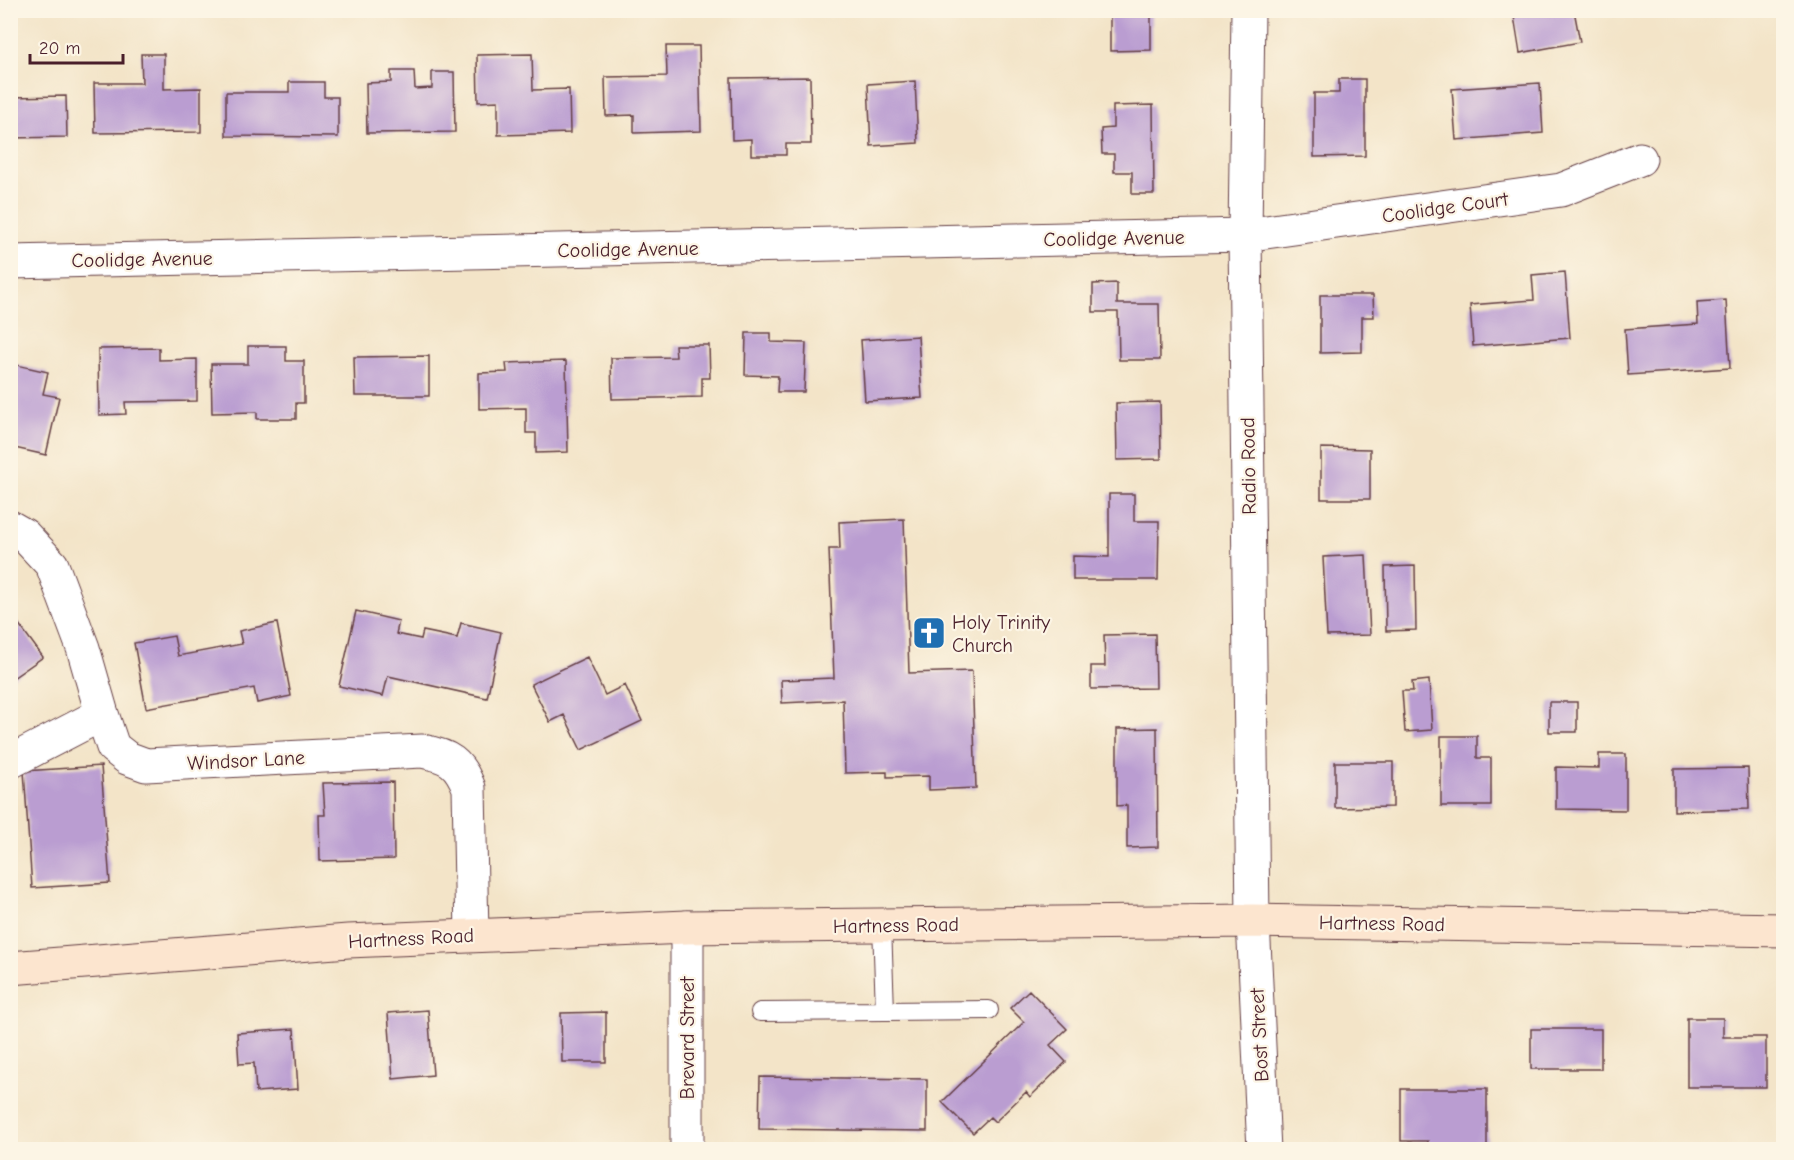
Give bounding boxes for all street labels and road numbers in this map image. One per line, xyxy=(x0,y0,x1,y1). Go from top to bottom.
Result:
street label: Coolidge Court xyxy=(1381,187,1511,228)
street label: Coolidge Avenue xyxy=(1043,226,1185,251)
street label: Coolidge Avenue xyxy=(557,237,699,262)
street label: Coolidge Avenue xyxy=(71,247,213,272)
street label: Radio Road xyxy=(1236,417,1261,515)
street label: Windsor Lane xyxy=(186,746,306,775)
street label: Hartness Road xyxy=(1319,911,1445,936)
street label: Hartness Road xyxy=(833,913,959,938)
street label: Hartness Road xyxy=(347,924,475,953)
street label: Brevard Street xyxy=(676,975,699,1099)
street label: Bost Street xyxy=(1245,986,1273,1082)

